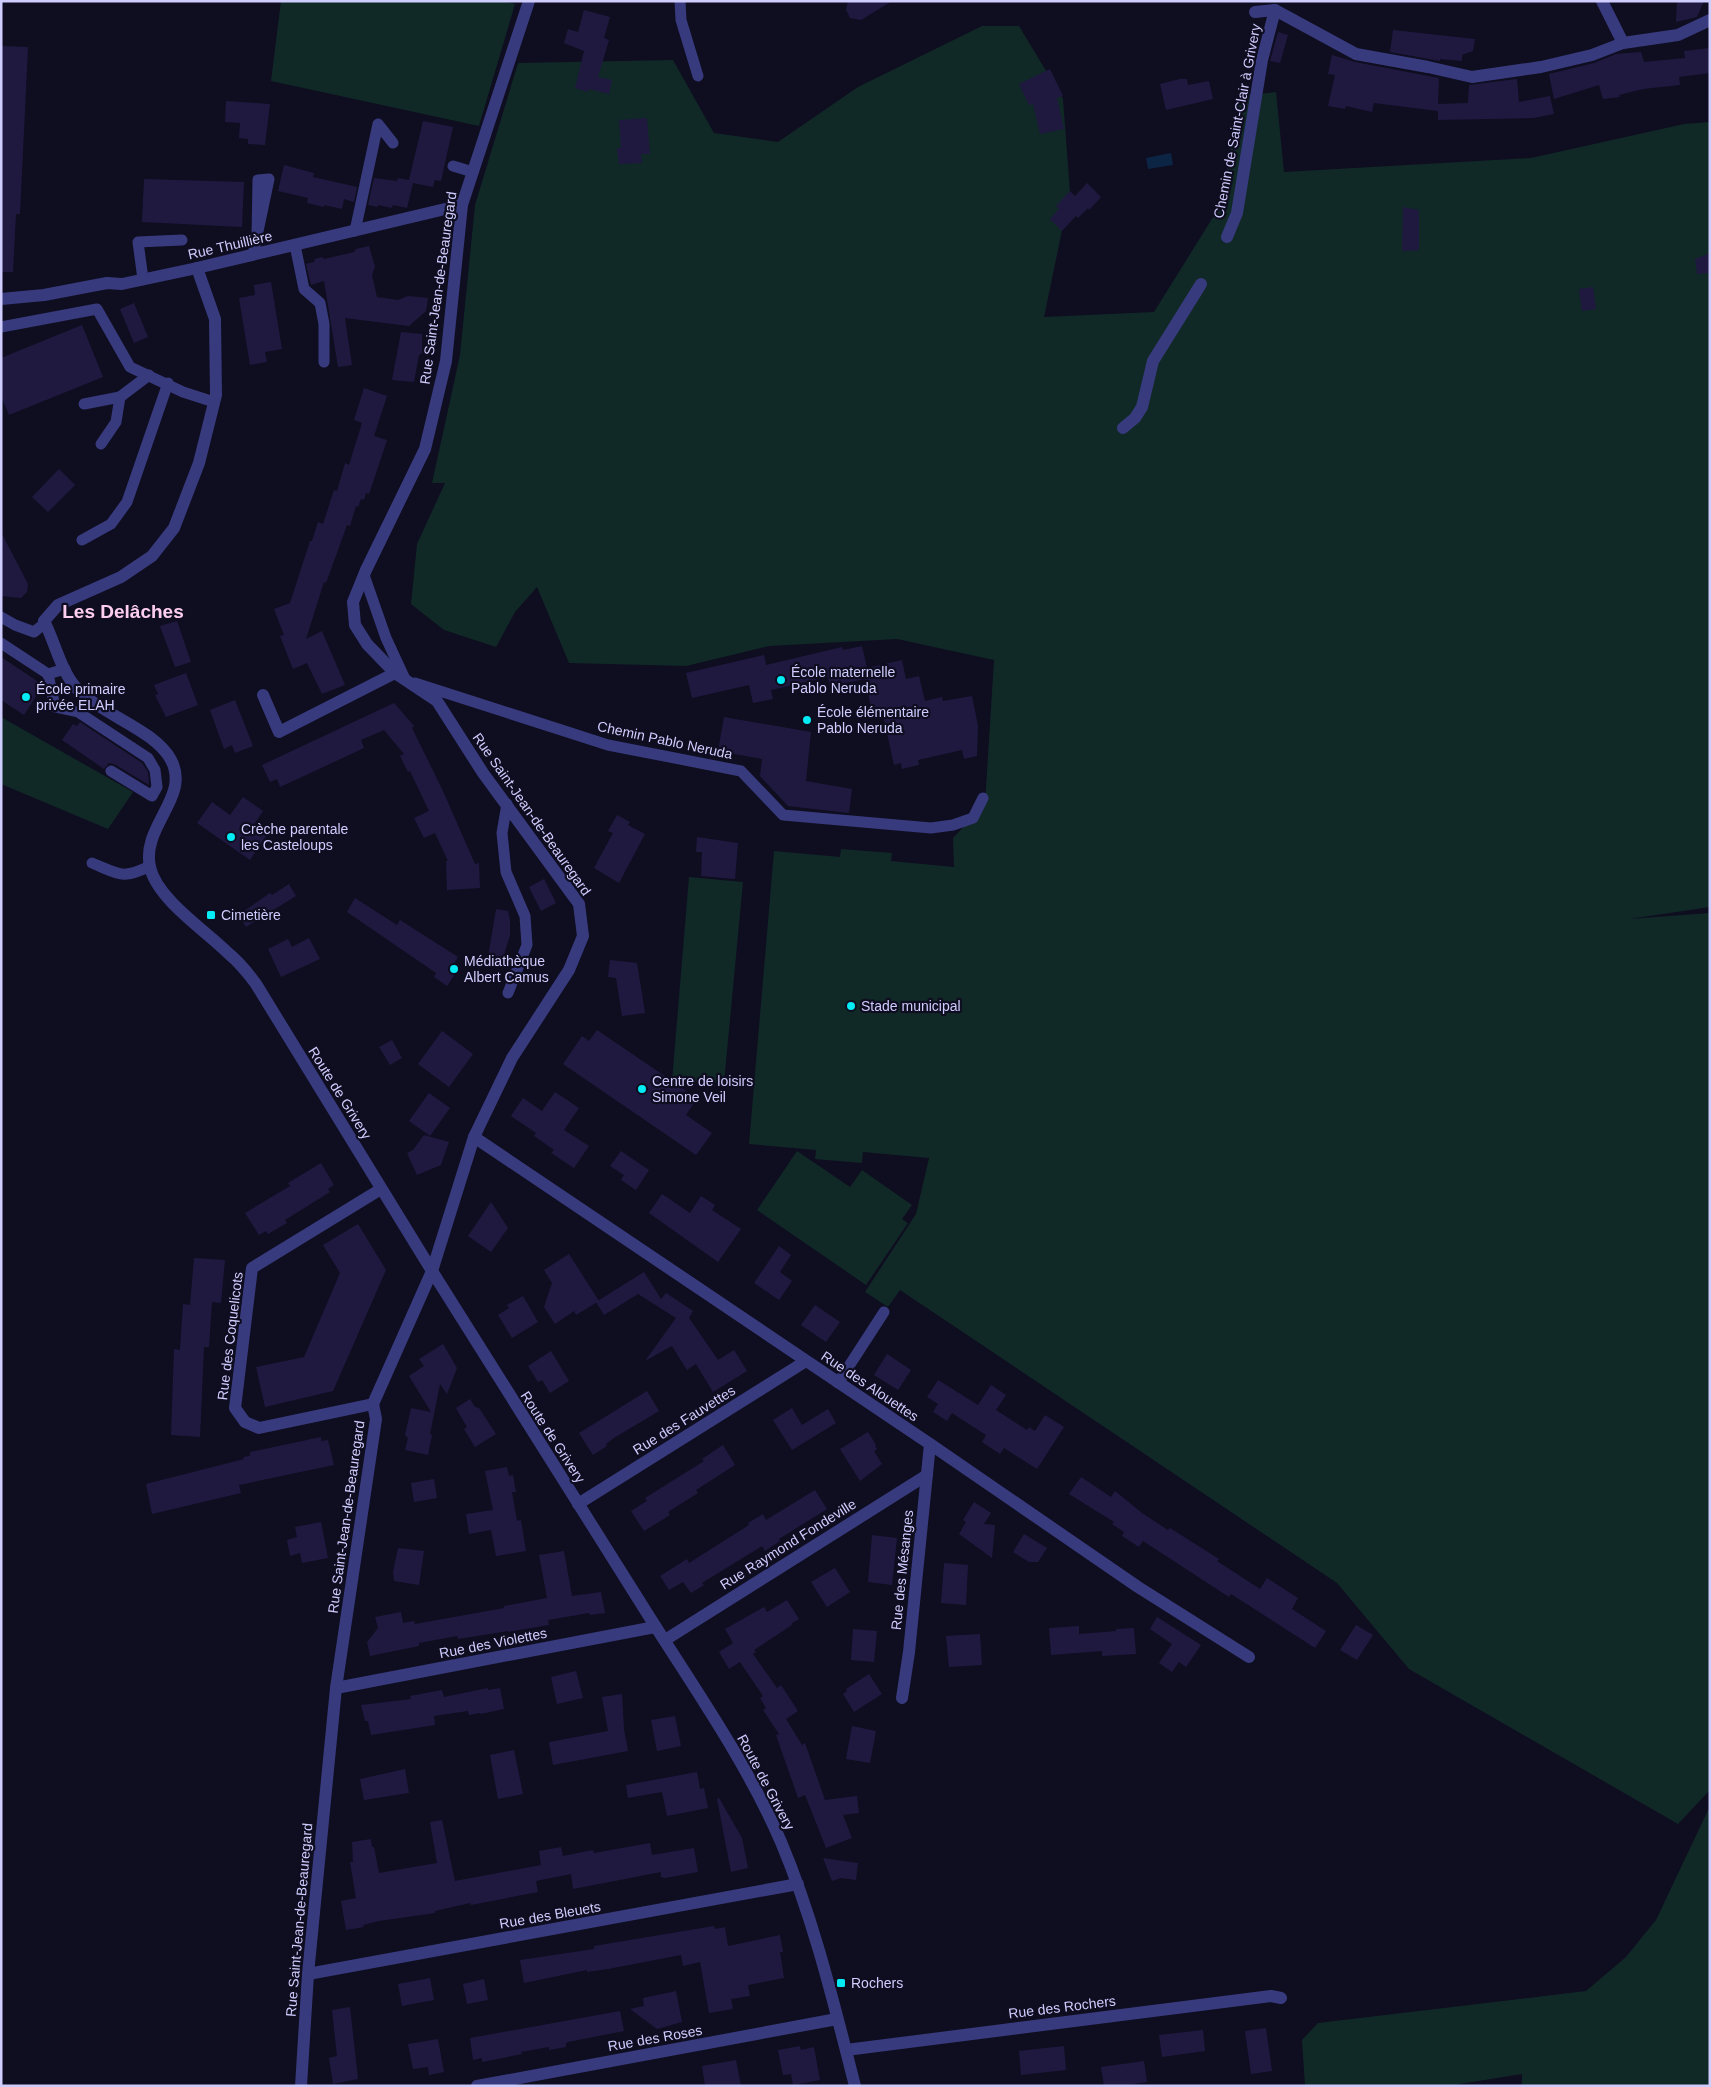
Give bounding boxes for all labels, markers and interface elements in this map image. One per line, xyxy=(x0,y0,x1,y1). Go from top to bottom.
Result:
street label: Chemin de Saint-Clair à Grivery xyxy=(1210,22,1264,220)
street label: Rue Saint-Jean-de-Beauregard xyxy=(417,191,459,385)
street label: Rue Thuillière xyxy=(186,227,274,262)
district label: Les Delâches xyxy=(62,601,184,622)
place label: École maternelle Pablo Neruda xyxy=(791,664,895,696)
marker: École maternelle Pablo Neruda xyxy=(775,674,787,686)
place label: École primaire privée ELAH xyxy=(36,681,126,713)
marker: École primaire privée ELAH xyxy=(20,691,32,703)
place label: École élémentaire Pablo Neruda xyxy=(817,704,929,736)
marker: École élémentaire Pablo Neruda xyxy=(801,714,813,726)
street label: Chemin Pablo Neruda xyxy=(596,718,734,762)
street label: Rue Saint-Jean-de-Beauregard xyxy=(470,730,594,898)
place label: Crèche parentale les Casteloups xyxy=(241,821,349,853)
marker: Crèche parentale les Casteloups xyxy=(225,831,237,843)
place label: Cimetière xyxy=(221,907,281,923)
marker: Cimetière xyxy=(205,909,217,921)
place label: Médiathèque Albert Camus xyxy=(464,953,549,985)
marker: Médiathèque Albert Camus xyxy=(448,963,460,975)
place label: Stade municipal xyxy=(861,998,961,1014)
marker: Stade municipal xyxy=(845,1000,857,1012)
street label: Route de Grivery xyxy=(305,1044,375,1142)
place label: Centre de loisirs Simone Veil xyxy=(652,1073,753,1105)
marker: Centre de loisirs Simone Veil xyxy=(636,1083,648,1095)
street label: Rue des Coquelicots xyxy=(214,1271,246,1401)
street label: Rue des Alouettes xyxy=(818,1348,922,1424)
street label: Rue des Fauvettes xyxy=(630,1382,738,1458)
street label: Route de Grivery xyxy=(517,1388,589,1486)
street label: Rue Saint-Jean-de-Beauregard xyxy=(325,1420,367,1614)
street label: Rue Raymond Fondeville xyxy=(717,1495,859,1592)
street label: Rue des Mésanges xyxy=(888,1509,916,1631)
street label: Rue des Violettes xyxy=(438,1625,548,1661)
street label: Route de Grivery xyxy=(734,1732,798,1832)
street label: Rue Saint-Jean-de-Beauregard xyxy=(283,1822,315,2018)
street label: Rue des Bleuets xyxy=(498,1898,602,1932)
place label: Rochers xyxy=(851,1975,903,1991)
marker: Rochers xyxy=(835,1977,847,1989)
street label: Rue des Rochers xyxy=(1007,1992,1117,2022)
street label: Rue des Roses xyxy=(606,2022,704,2054)

